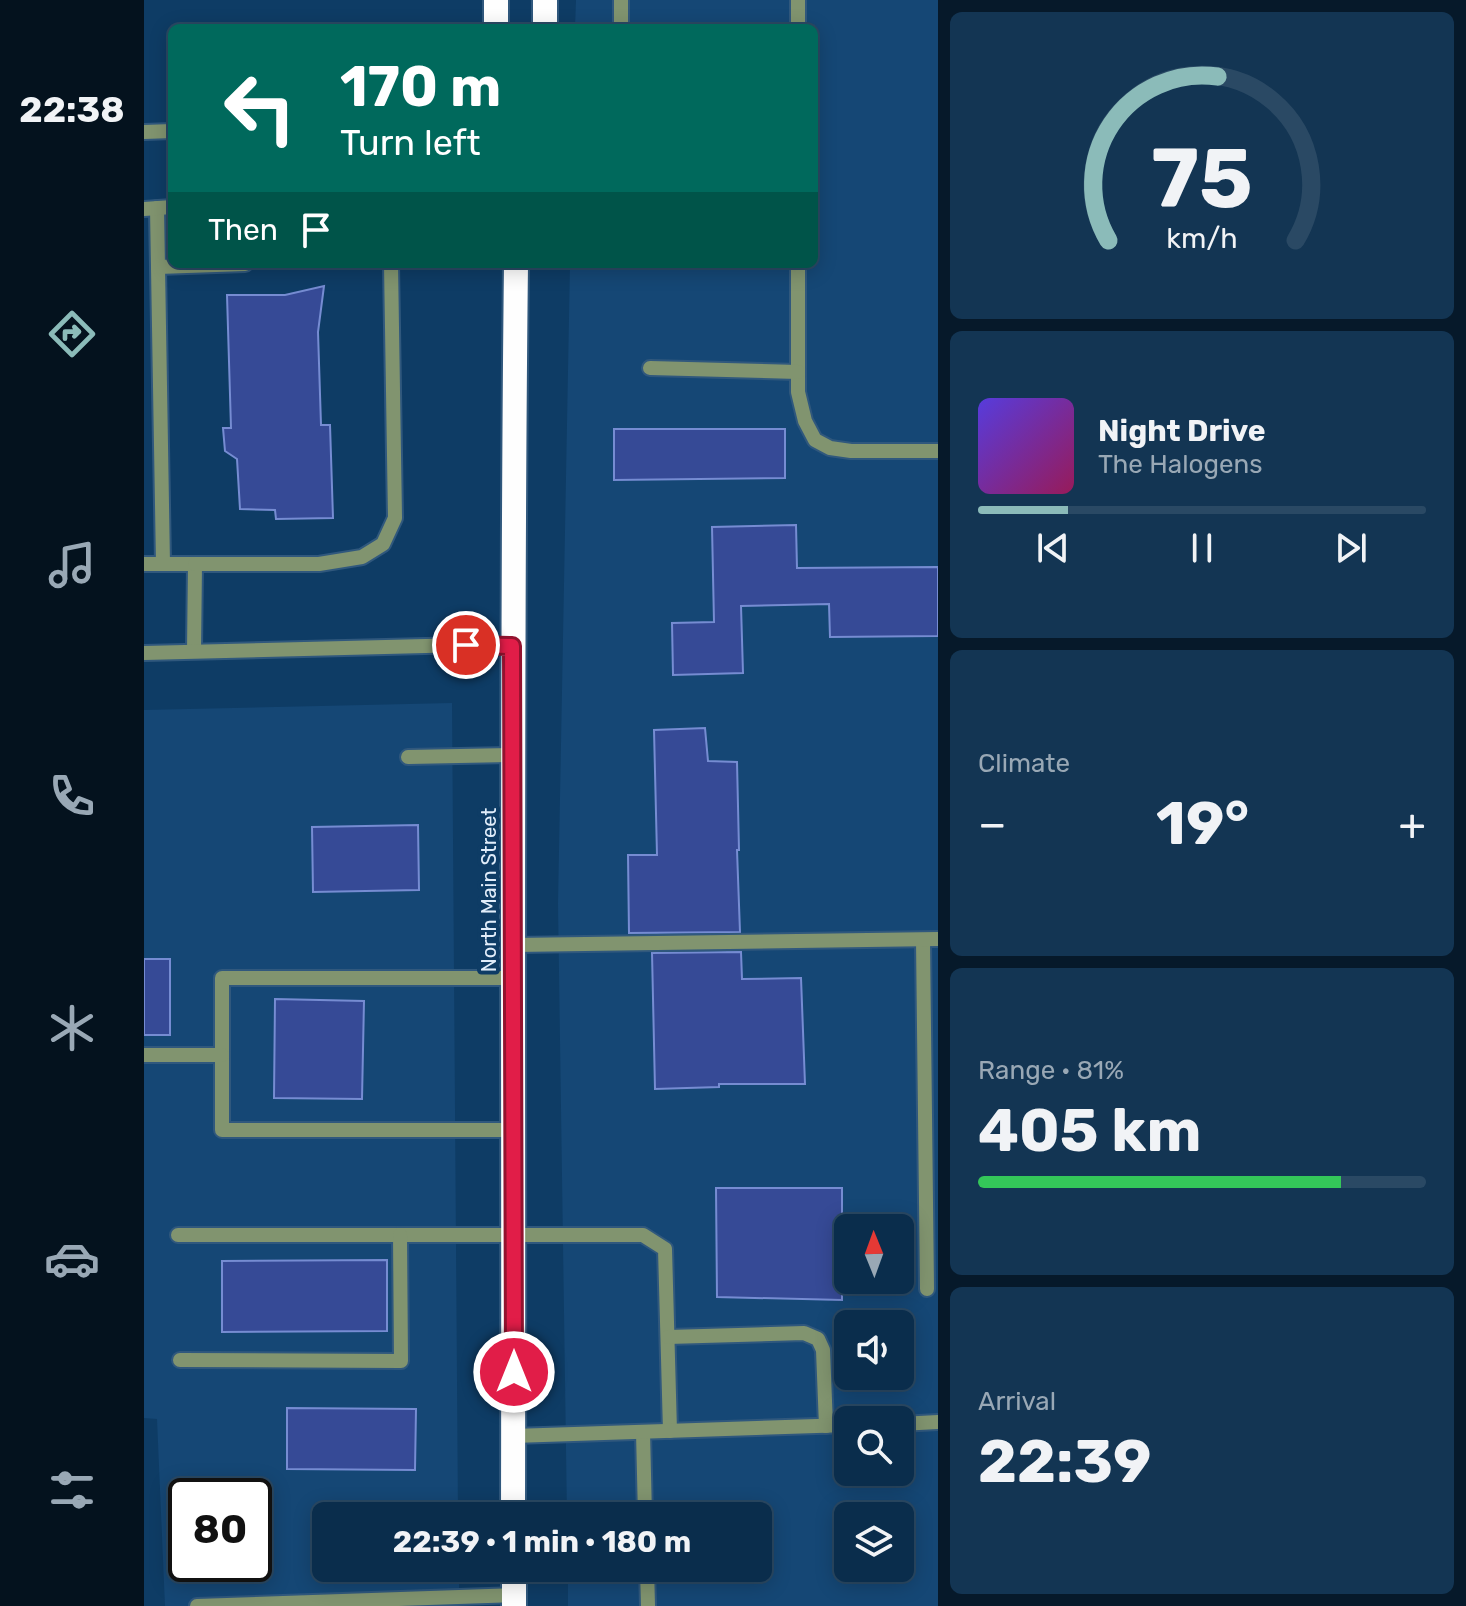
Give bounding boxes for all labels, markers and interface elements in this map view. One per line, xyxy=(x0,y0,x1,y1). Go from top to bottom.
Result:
text: 170 m xyxy=(340,54,501,120)
icon: left xyxy=(208,56,312,160)
text: 22:38 xyxy=(19,88,125,131)
text: Turn left xyxy=(340,121,481,164)
text: 75 xyxy=(1151,129,1253,228)
icon: arrive xyxy=(294,208,338,252)
text: Then xyxy=(208,212,278,248)
text: km/h xyxy=(1166,222,1238,256)
icon: directions xyxy=(44,306,100,362)
text: Night Drive xyxy=(1098,413,1266,449)
text: The Halogens xyxy=(1098,449,1263,480)
icon: previous xyxy=(1031,526,1075,570)
icon: pause xyxy=(1180,526,1224,570)
icon: next xyxy=(1329,526,1373,570)
icon: music xyxy=(44,537,100,593)
pin xyxy=(432,611,500,679)
icon: arrive xyxy=(444,623,488,667)
text: Climate xyxy=(978,748,1070,779)
icon: phone xyxy=(44,768,100,824)
text: 19° xyxy=(1156,788,1249,859)
text: − xyxy=(978,798,1007,850)
text: + xyxy=(1399,798,1426,850)
street label: North Main Street xyxy=(477,808,501,972)
icon: climate xyxy=(44,1000,100,1056)
text: Range · 81% xyxy=(978,1055,1124,1086)
text: 405 km xyxy=(978,1095,1201,1166)
north arrow xyxy=(834,1214,914,1294)
map controls xyxy=(834,1214,914,1582)
icon: car xyxy=(44,1231,100,1287)
button: sound xyxy=(834,1310,914,1390)
position arrow xyxy=(472,1330,556,1414)
text: Arrival xyxy=(978,1386,1056,1417)
button: search xyxy=(834,1406,914,1486)
text: 22:39 xyxy=(978,1426,1152,1497)
icon: filters xyxy=(44,1462,100,1518)
speed limit sign: 80 xyxy=(168,1478,272,1582)
button: layers xyxy=(834,1502,914,1582)
text: 22:39 · 1 min · 180 m xyxy=(393,1524,691,1560)

